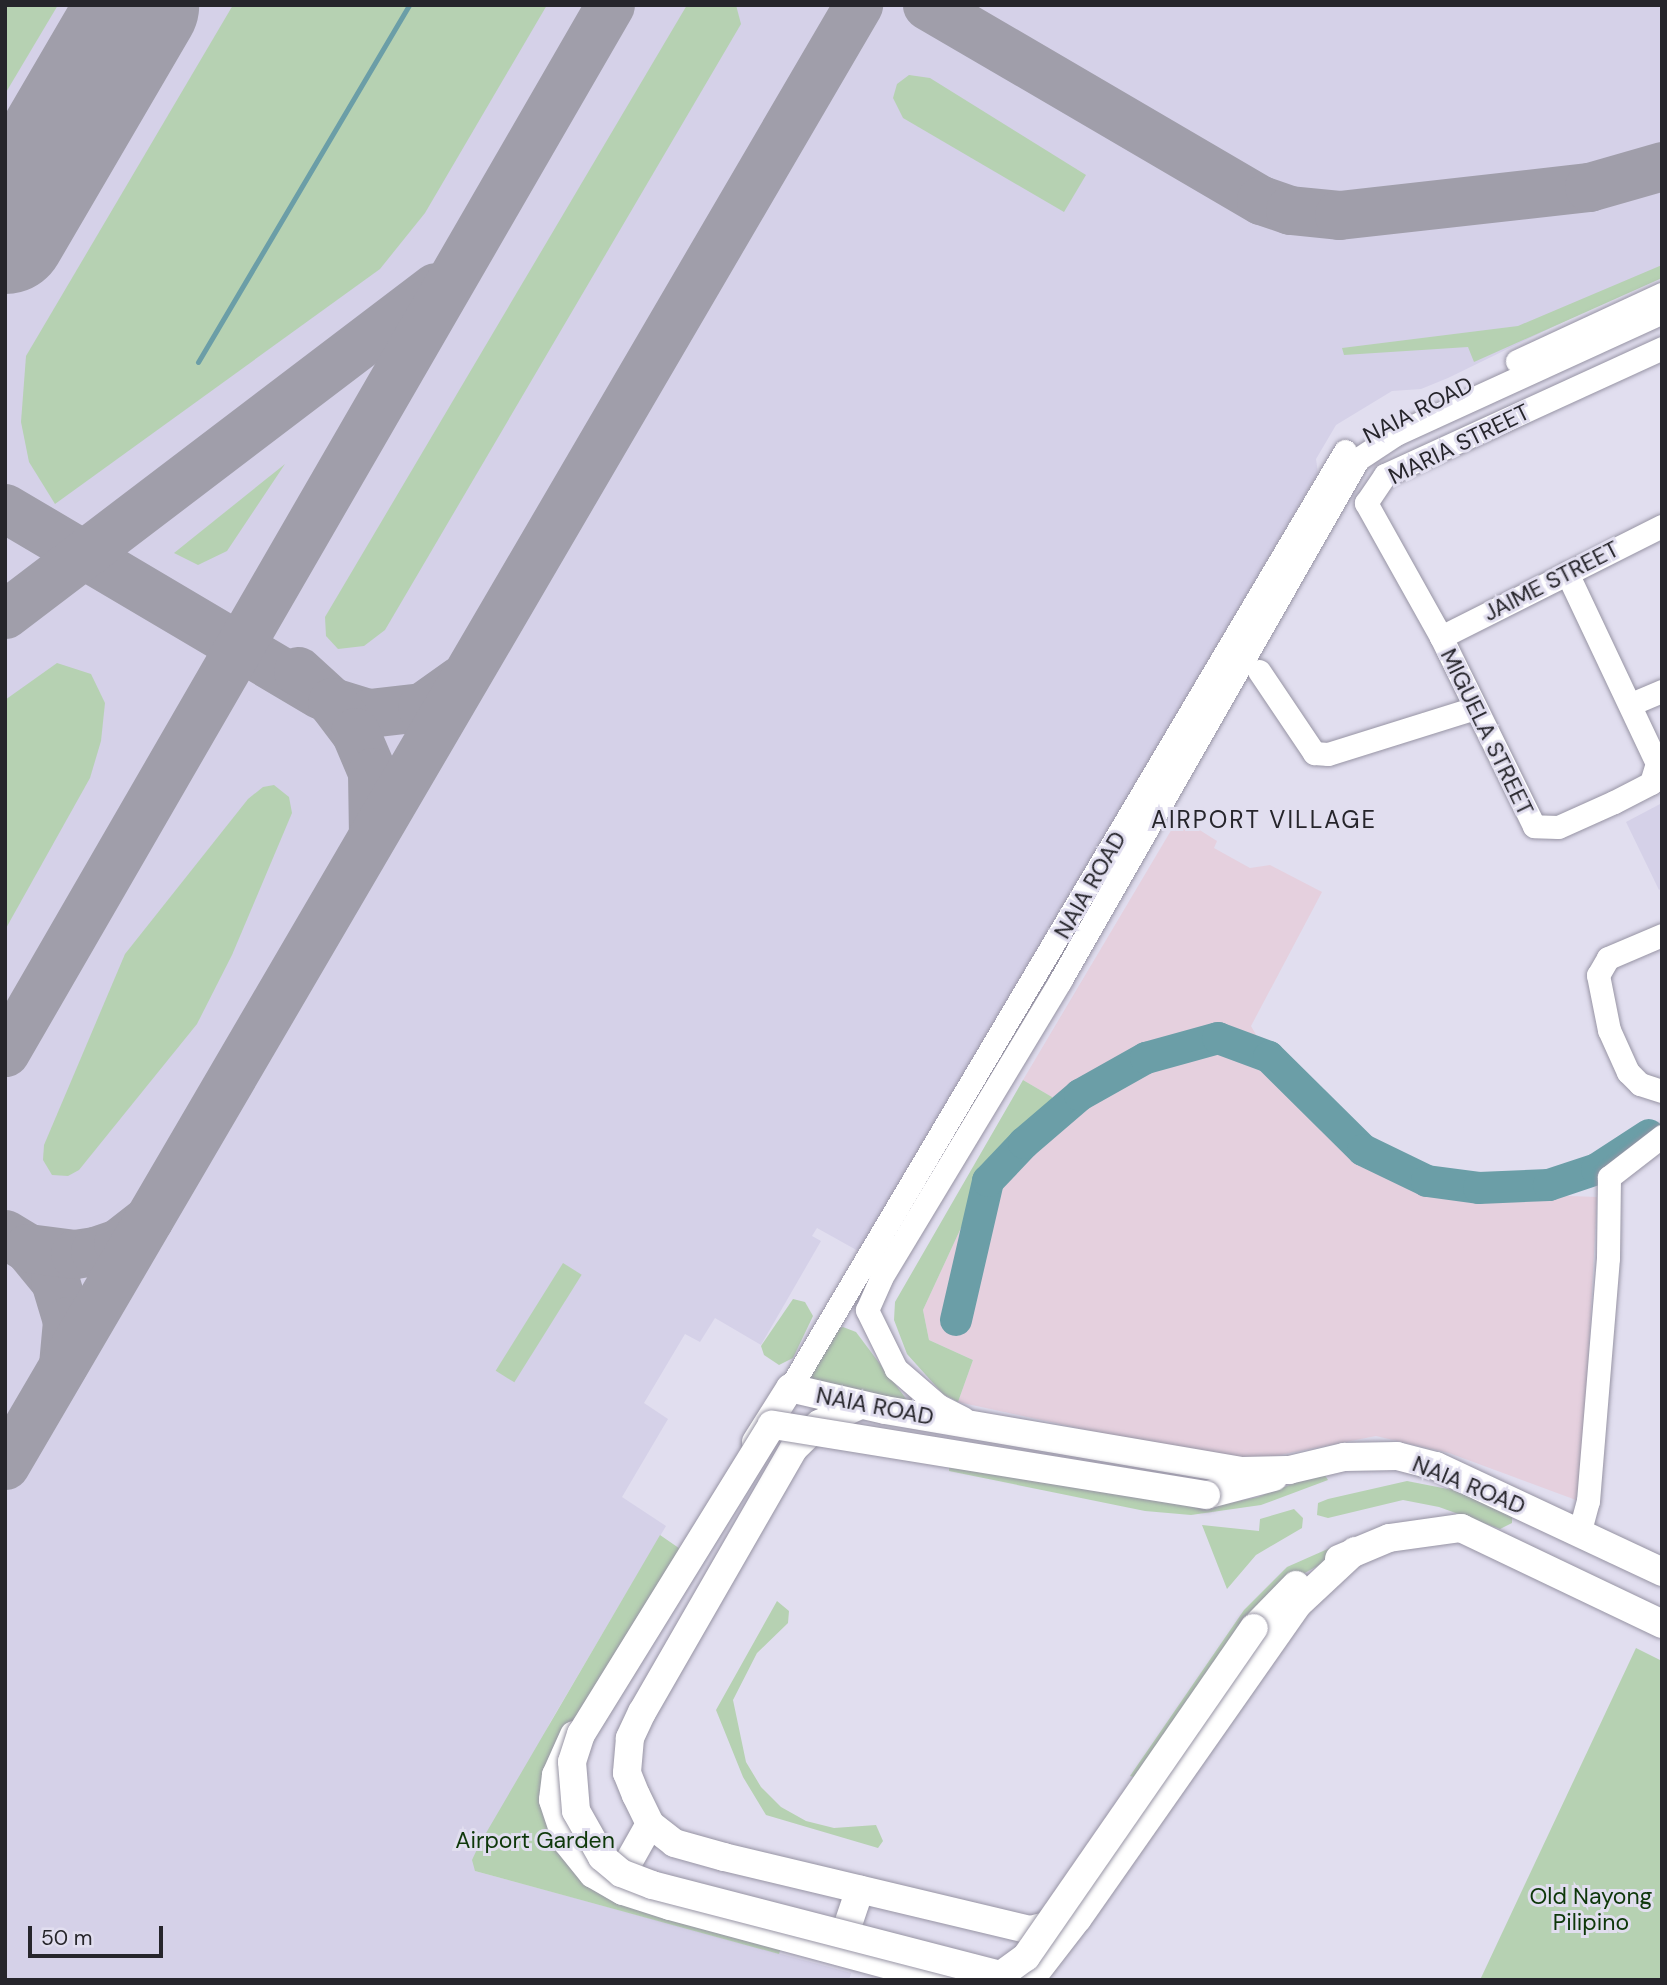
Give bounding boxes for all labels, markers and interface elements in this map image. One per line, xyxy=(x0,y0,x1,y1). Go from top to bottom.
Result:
street label: NAIA ROAD xyxy=(1359,371,1477,449)
street label: MARIA STREET xyxy=(1384,398,1534,490)
street label: JAIME STREET xyxy=(1479,535,1623,627)
street label: MIGUELA STREET xyxy=(1435,644,1539,820)
district label: AIRPORT VILLAGE xyxy=(1153,806,1375,834)
street label: NAIA ROAD xyxy=(1048,826,1132,944)
street label: NAIA ROAD xyxy=(814,1381,936,1431)
street label: NAIA ROAD xyxy=(1409,1450,1529,1520)
park label: Airport Garden xyxy=(455,1826,615,1854)
park label: Old Nayong Pilipino xyxy=(1530,1882,1652,1936)
scale bar xyxy=(32,1912,166,1956)
text: 50 m xyxy=(41,1924,92,1952)

